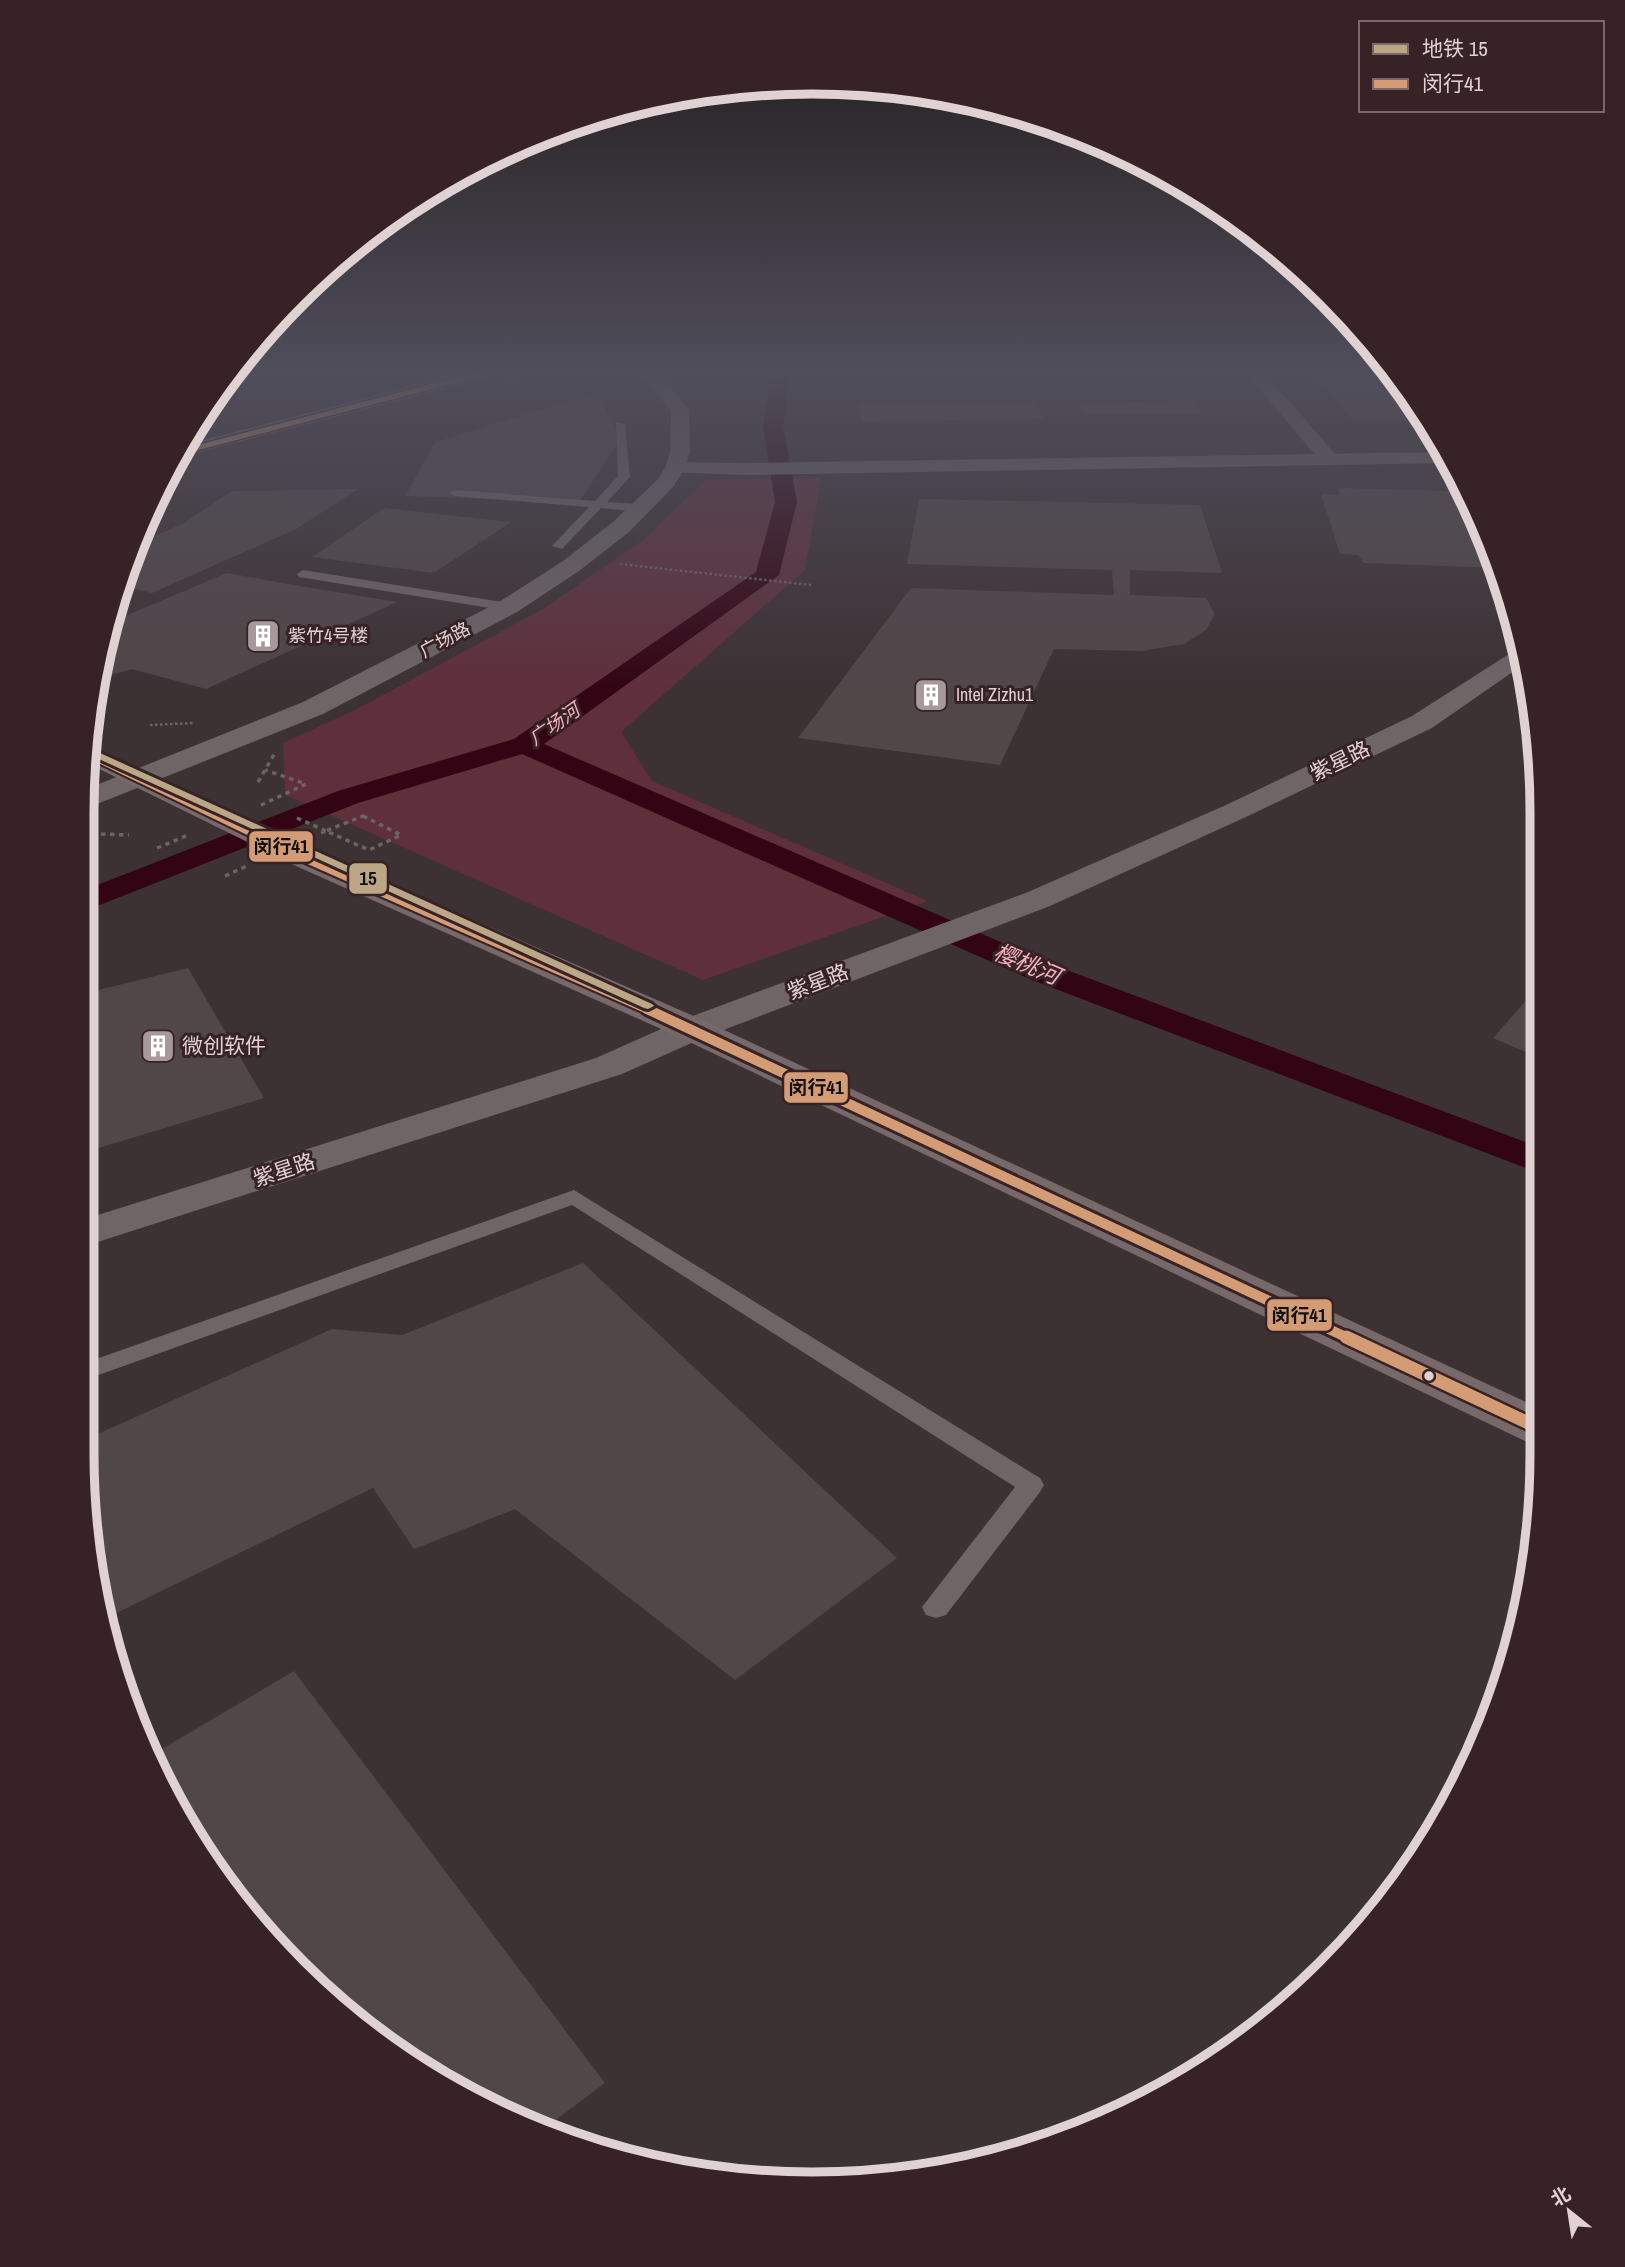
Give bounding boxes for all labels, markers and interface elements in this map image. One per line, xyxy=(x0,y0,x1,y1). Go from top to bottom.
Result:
legend xyxy=(1359,21,1604,112)
text: 地铁 15 xyxy=(1422,34,1488,63)
text: 闵行41 xyxy=(1422,69,1484,98)
street label: 广场路 xyxy=(415,616,474,663)
building icon: 紫竹4号楼 xyxy=(244,617,282,655)
place label: 紫竹4号楼 xyxy=(288,623,368,648)
building icon: Intel Zizhu1 xyxy=(912,676,950,714)
place label: Intel Zizhu1 xyxy=(956,682,1034,707)
water label: 广场河 xyxy=(523,695,588,751)
street label: 紫星路 xyxy=(1305,734,1374,787)
line badge: 闵行41 xyxy=(248,830,314,863)
text: 闵行41 xyxy=(253,833,309,859)
line badge: 15 xyxy=(348,862,388,895)
text: 15 xyxy=(359,865,377,891)
water label: 樱桃河 xyxy=(989,936,1069,993)
street label: 紫星路 xyxy=(783,957,852,1006)
building icon: 微创软件 xyxy=(139,1027,177,1065)
place label: 微创软件 xyxy=(182,1031,266,1060)
line badge: 闵行41 xyxy=(783,1071,849,1104)
text: 闵行41 xyxy=(788,1074,844,1100)
street label: 紫星路 xyxy=(249,1146,318,1193)
line badge: 闵行41 xyxy=(1266,1298,1333,1332)
text: 闵行41 xyxy=(1271,1302,1327,1328)
unlabelled marker xyxy=(1422,1369,1436,1383)
north arrow xyxy=(1534,2176,1604,2246)
text: 北 xyxy=(1546,2180,1575,2212)

